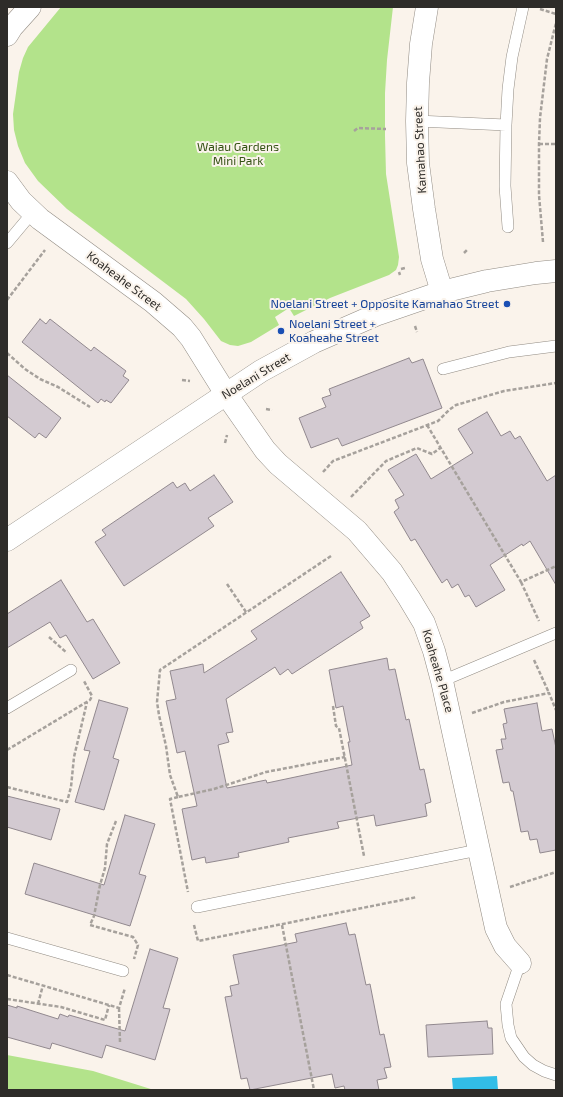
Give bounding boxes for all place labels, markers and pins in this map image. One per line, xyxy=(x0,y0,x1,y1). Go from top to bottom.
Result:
place label: Noelani Street + Opposite Kamahao Street xyxy=(270,297,499,311)
marker: Noelani Street + Opposite Kamahao Street xyxy=(502,299,512,309)
place label: Noelani Street + Koaheahe Street xyxy=(289,317,379,345)
marker: Noelani Street + Koaheahe Street xyxy=(276,326,286,336)

